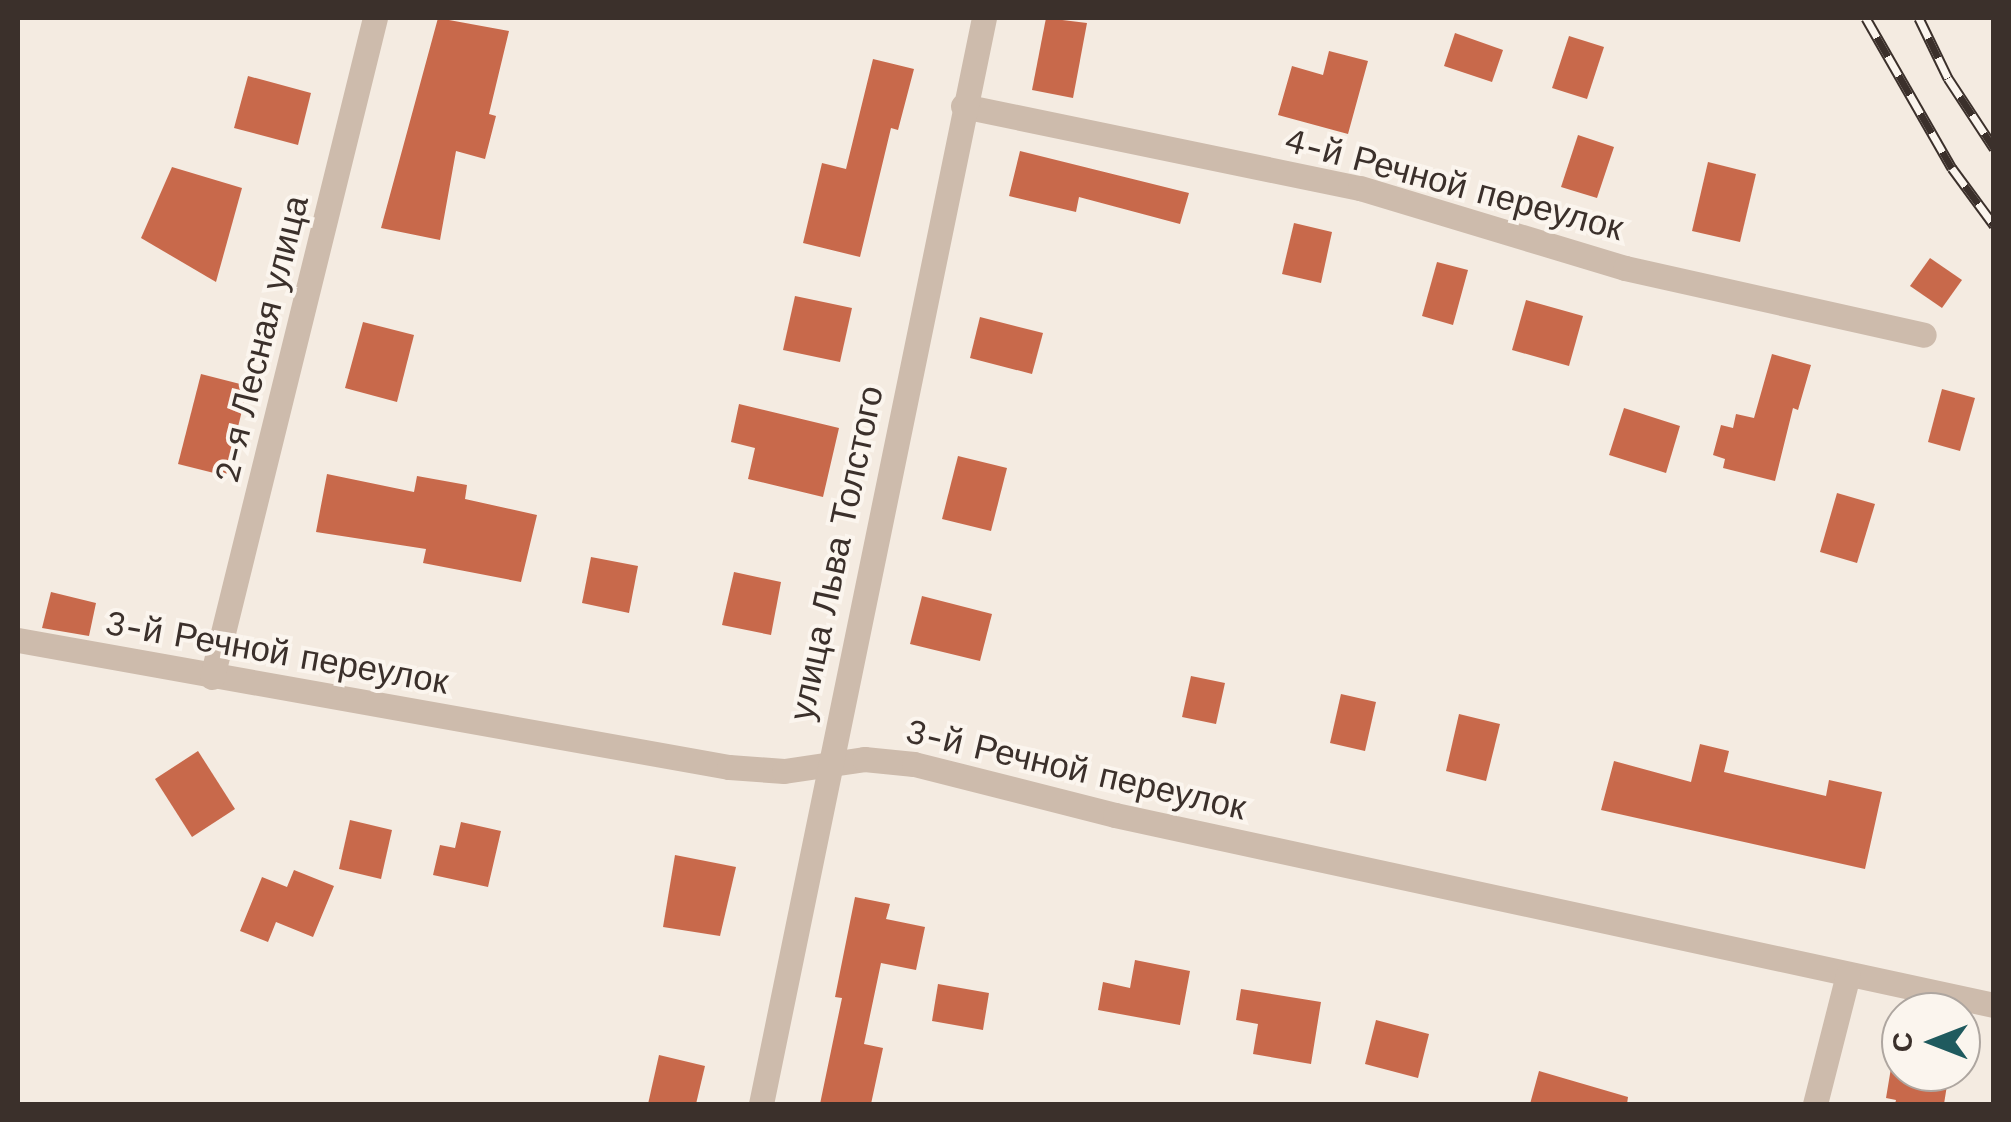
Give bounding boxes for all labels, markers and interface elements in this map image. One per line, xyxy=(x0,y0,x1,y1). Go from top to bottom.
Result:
street label: 4-й Речной переулок xyxy=(1280,119,1628,249)
street label: 2-я Лесная улица xyxy=(205,191,317,487)
street label: улица Льва Толстого xyxy=(780,382,892,724)
street label: 3-й Речной переулок xyxy=(102,601,452,703)
street label: 3-й Речной переулок xyxy=(902,709,1250,829)
north arrow xyxy=(1881,992,1981,1092)
text: С xyxy=(1886,1032,1919,1052)

